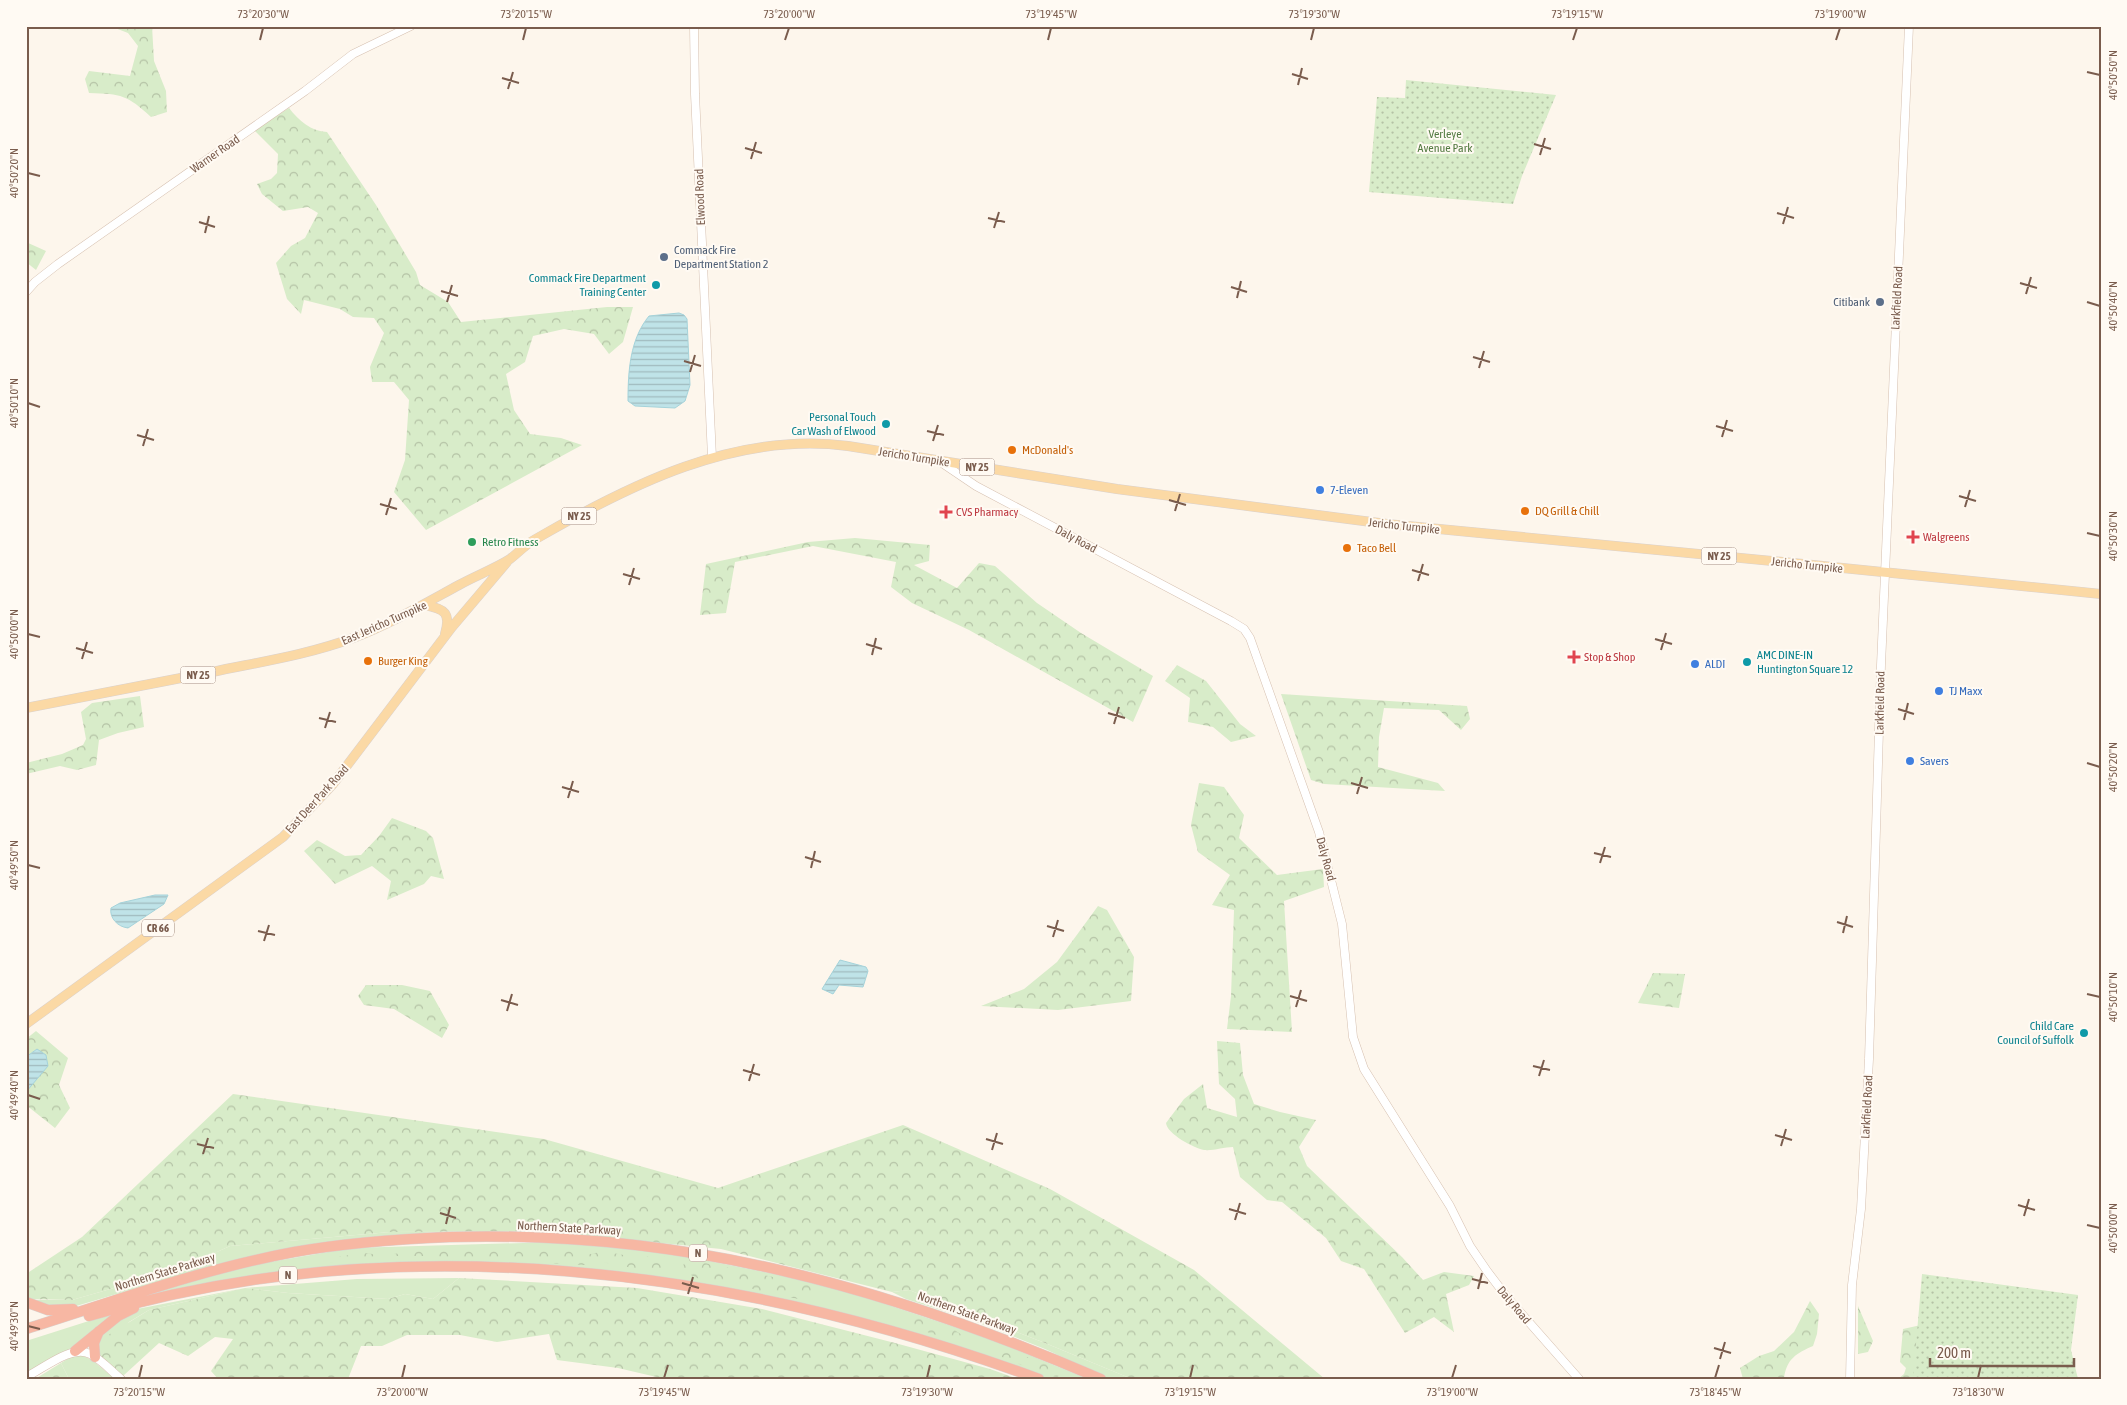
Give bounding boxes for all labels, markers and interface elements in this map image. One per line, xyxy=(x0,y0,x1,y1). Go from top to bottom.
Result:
text: 73°20'30"W xyxy=(237,7,289,21)
text: 73°20'15"W xyxy=(500,7,552,21)
text: 73°20'00"W xyxy=(763,7,815,21)
text: 73°19'45"W xyxy=(1025,7,1077,21)
text: 73°19'30"W xyxy=(1288,7,1340,21)
text: 73°19'15"W xyxy=(1551,7,1603,21)
text: 73°19'00"W xyxy=(1814,7,1866,21)
text: 40°50'50"N xyxy=(2106,50,2120,100)
park label: Verleye Avenue Park xyxy=(1418,127,1473,155)
street label: Warner Road xyxy=(188,132,242,176)
text: 40°50'20"N xyxy=(7,148,21,198)
street label: Elwood Road xyxy=(692,168,708,226)
place label: Commack Fire Department Station 2 xyxy=(674,243,768,271)
marker: Commack Fire Department Station 2 xyxy=(658,251,670,263)
street label: Larkfield Road xyxy=(1888,266,1906,330)
place label: Commack Fire Department Training Center xyxy=(529,271,647,299)
marker: Commack Fire Department Training Center xyxy=(650,279,662,291)
text: 40°50'40"N xyxy=(2106,281,2120,331)
place label: Citibank xyxy=(1833,295,1871,309)
marker: Citibank xyxy=(1874,296,1886,308)
text: 40°50'10"N xyxy=(7,378,21,428)
place label: Personal Touch Car Wash of Elwood xyxy=(791,410,876,438)
marker: Personal Touch Car Wash of Elwood xyxy=(880,418,892,430)
place label: McDonald's xyxy=(1022,443,1073,457)
street label: Jericho Turnpike xyxy=(877,444,951,470)
marker: McDonald's xyxy=(1006,444,1018,456)
road number: NY 25 xyxy=(960,458,994,476)
place label: 7-Eleven xyxy=(1330,483,1368,497)
marker: 7-Eleven xyxy=(1314,484,1326,496)
place label: DQ Grill & Chill xyxy=(1535,504,1600,518)
place label: CVS Pharmacy xyxy=(956,505,1018,519)
marker: DQ Grill & Chill xyxy=(1519,505,1531,517)
marker: CVS Pharmacy xyxy=(940,506,952,518)
road number: NY 25 xyxy=(562,508,596,524)
text: 40°50'30"N xyxy=(2106,511,2120,561)
street label: Jericho Turnpike xyxy=(1368,515,1440,537)
street label: Daly Road xyxy=(1053,522,1099,556)
place label: Walgreens xyxy=(1923,530,1970,544)
marker: Walgreens xyxy=(1907,531,1919,543)
place label: Retro Fitness xyxy=(482,535,539,549)
marker: Retro Fitness xyxy=(466,536,478,548)
place label: Taco Bell xyxy=(1357,541,1397,555)
marker: Taco Bell xyxy=(1341,542,1353,554)
road number: NY 25 xyxy=(1702,548,1736,564)
street label: Jericho Turnpike xyxy=(1771,554,1843,576)
street label: East Jericho Turnpike xyxy=(339,598,429,648)
text: 40°50'00"N xyxy=(7,609,21,659)
place label: AMC DINE-IN Huntington Square 12 xyxy=(1757,648,1853,676)
place label: Stop & Shop xyxy=(1584,650,1636,664)
marker: Stop & Shop xyxy=(1568,651,1580,663)
place label: Burger King xyxy=(378,654,429,668)
marker: Burger King xyxy=(362,655,374,667)
marker: AMC DINE-IN Huntington Square 12 xyxy=(1741,656,1753,668)
place label: ALDI xyxy=(1705,657,1725,671)
marker: ALDI xyxy=(1689,658,1701,670)
road number: NY 25 xyxy=(180,666,216,684)
street label: Larkfield Road xyxy=(1872,671,1888,735)
place label: TJ Maxx xyxy=(1949,684,1983,698)
marker: TJ Maxx xyxy=(1933,685,1945,697)
text: 40°50'20"N xyxy=(2106,742,2120,792)
place label: Savers xyxy=(1920,754,1949,768)
marker: Savers xyxy=(1904,755,1916,767)
street label: East Deer Park Road xyxy=(283,762,351,836)
street label: Daly Road xyxy=(1313,836,1339,882)
text: 40°49'50"N xyxy=(7,840,21,890)
road number: CR 66 xyxy=(142,920,174,936)
text: 40°50'10"N xyxy=(2106,972,2120,1022)
place label: Child Care Council of Suffolk xyxy=(1997,1019,2075,1047)
marker: Child Care Council of Suffolk xyxy=(2078,1027,2090,1039)
text: 40°49'40"N xyxy=(7,1070,21,1120)
street label: Larkfield Road xyxy=(1858,1075,1876,1139)
text: 40°50'00"N xyxy=(2106,1203,2120,1253)
street label: Northern State Parkway xyxy=(517,1218,621,1238)
road number: N xyxy=(689,1244,707,1262)
street label: Northern State Parkway xyxy=(113,1250,217,1294)
road number: N xyxy=(279,1266,297,1284)
street label: Daly Road xyxy=(1494,1283,1534,1327)
street label: Northern State Parkway xyxy=(916,1289,1018,1337)
text: 40°49'30"N xyxy=(7,1301,21,1351)
scale bar xyxy=(1930,1335,2073,1367)
text: 200 m xyxy=(1937,1344,1971,1361)
text: 73°20'15"W xyxy=(113,1385,165,1399)
text: 73°20'00"W xyxy=(376,1385,428,1399)
text: 73°19'45"W xyxy=(638,1385,690,1399)
text: 73°19'30"W xyxy=(901,1385,953,1399)
text: 73°19'15"W xyxy=(1164,1385,1216,1399)
text: 73°19'00"W xyxy=(1426,1385,1478,1399)
text: 73°18'45"W xyxy=(1689,1385,1741,1399)
text: 73°18'30"W xyxy=(1952,1385,2004,1399)

